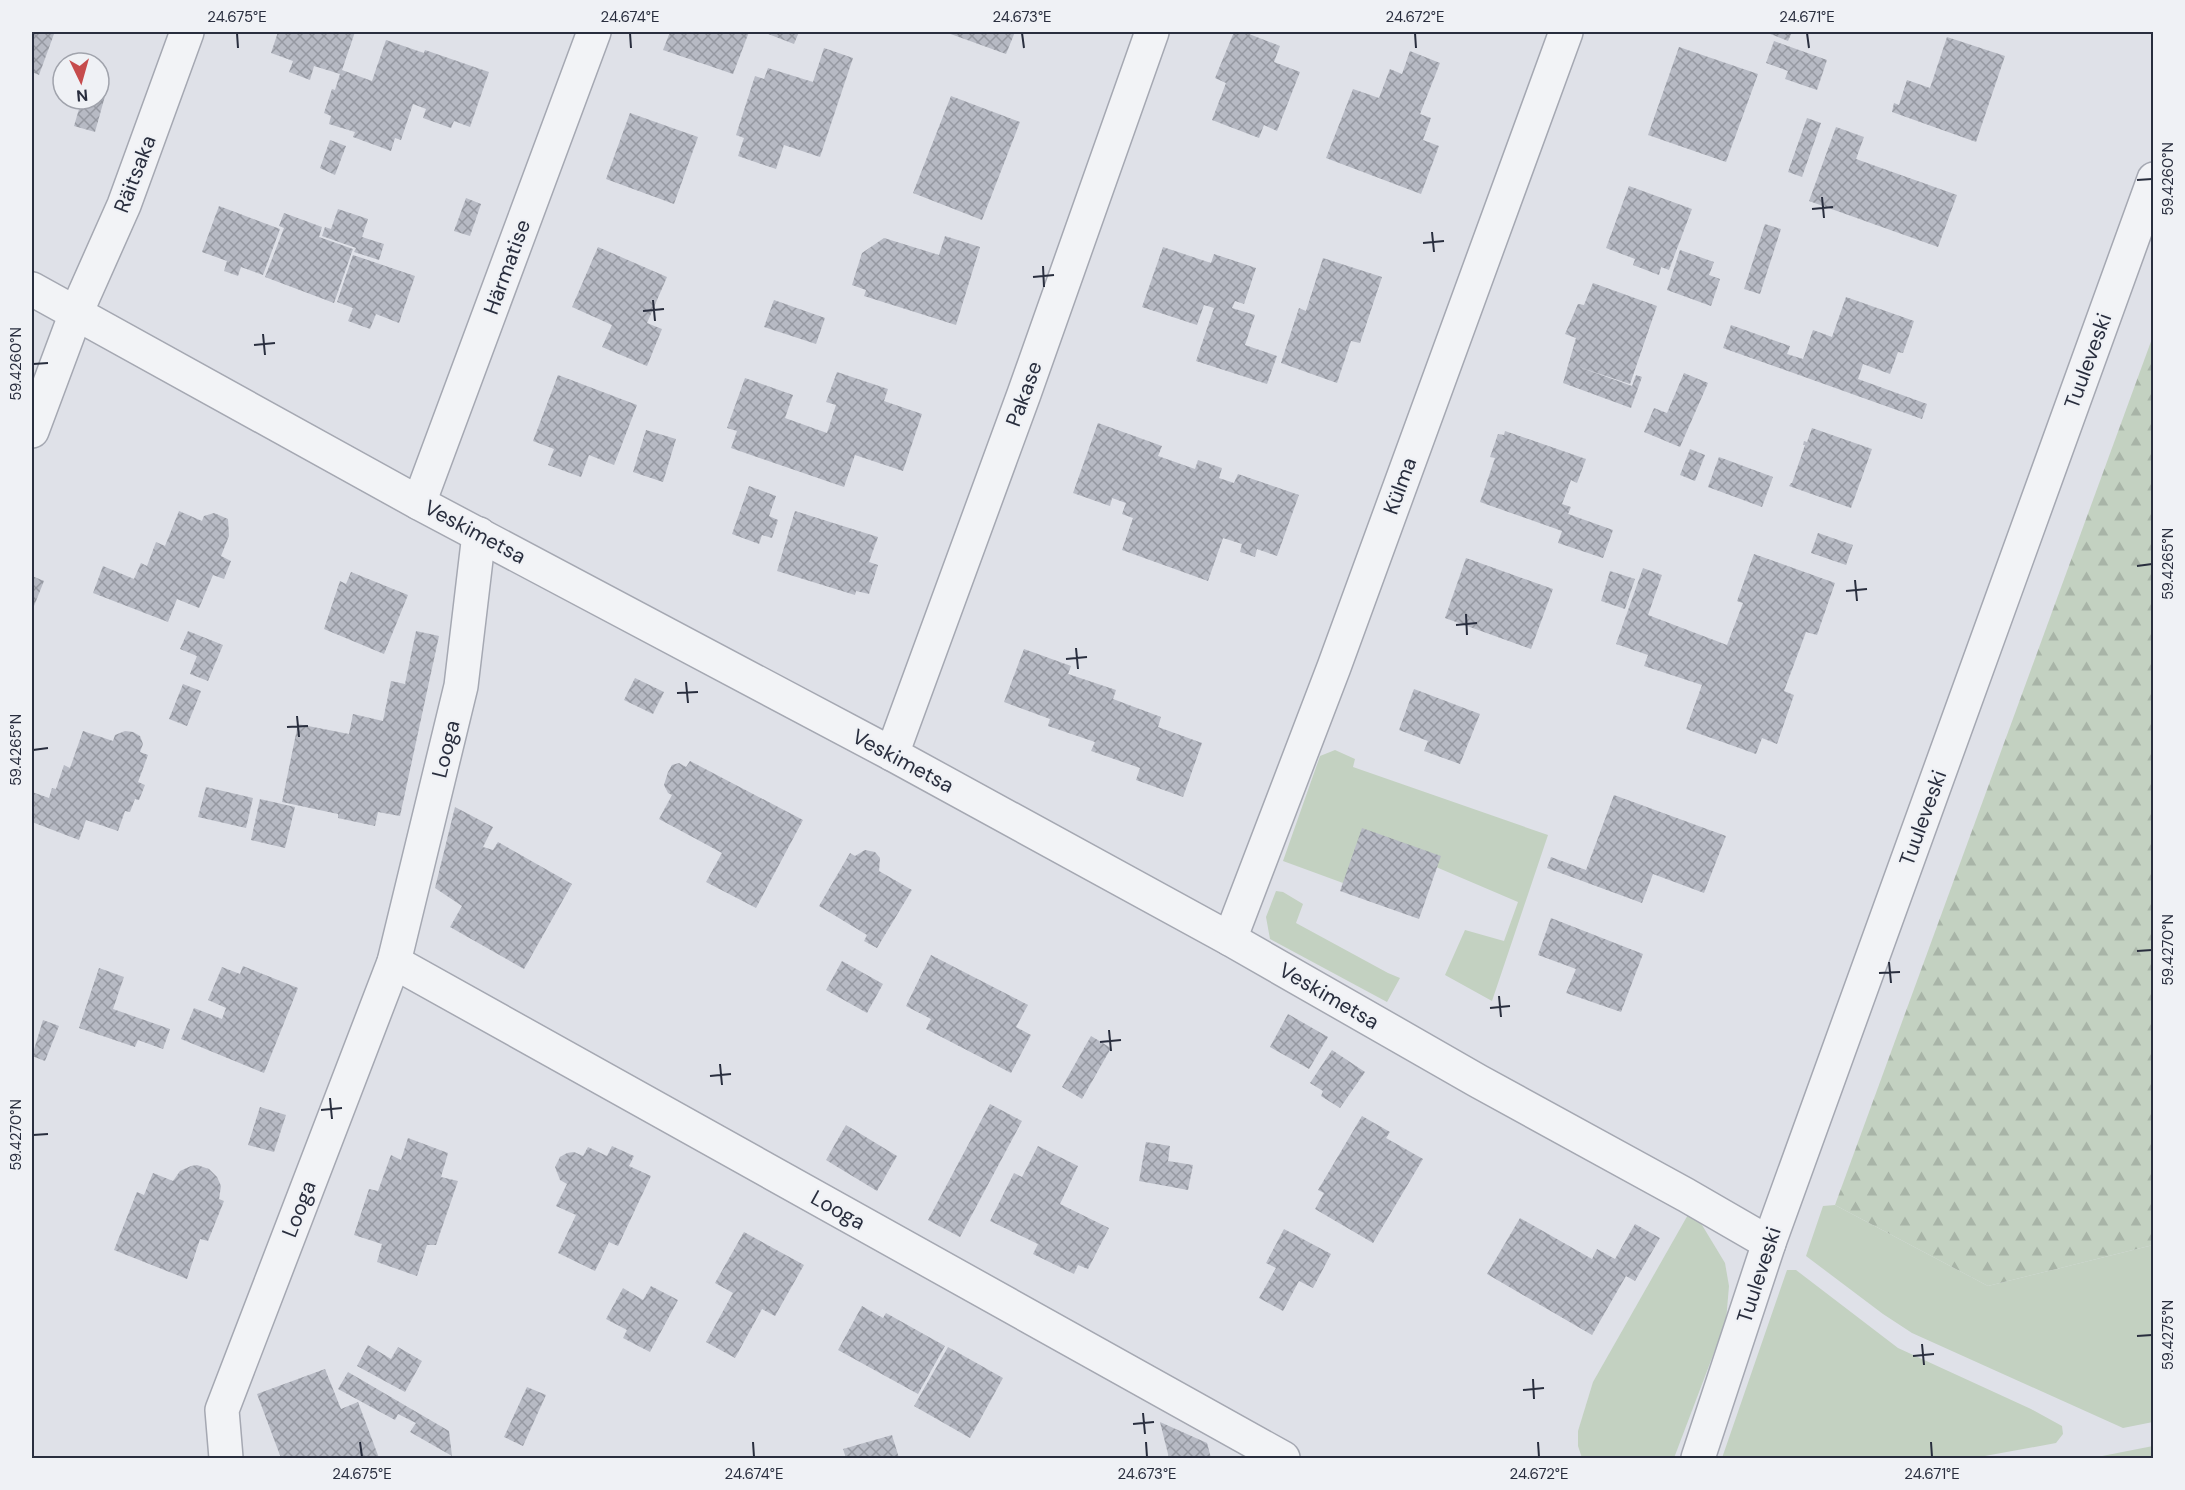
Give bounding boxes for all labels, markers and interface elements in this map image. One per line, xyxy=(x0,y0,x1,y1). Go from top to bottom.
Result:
text: 24.675°E xyxy=(207,7,267,27)
text: 24.674°E xyxy=(601,7,659,27)
text: 24.673°E xyxy=(992,7,1052,27)
text: 24.672°E xyxy=(1386,7,1444,27)
text: 24.671°E xyxy=(1779,7,1835,27)
north arrow xyxy=(51,51,111,111)
text: N xyxy=(76,84,89,106)
street label: Räitsaka xyxy=(107,131,163,217)
text: 59.4260°N xyxy=(2158,142,2178,216)
street label: Härmatise xyxy=(477,216,537,318)
street label: Tuuleveski xyxy=(2058,309,2118,413)
text: 59.4260°N xyxy=(6,327,26,401)
street label: Pakase xyxy=(999,357,1049,431)
street label: Külma xyxy=(1377,454,1423,518)
street label: Veskimetsa xyxy=(419,494,531,570)
text: 59.4265°N xyxy=(2158,528,2178,600)
text: 59.4265°N xyxy=(6,714,26,786)
street label: Looga xyxy=(425,717,467,781)
street label: Veskimetsa xyxy=(847,723,959,799)
street label: Tuuleveski xyxy=(1893,766,1953,870)
text: 59.4270°N xyxy=(2158,914,2178,986)
street label: Veskimetsa xyxy=(1274,956,1384,1036)
text: 59.4270°N xyxy=(6,1099,26,1171)
street label: Looga xyxy=(275,1177,323,1241)
street label: Looga xyxy=(806,1184,870,1236)
street label: Tuuleveski xyxy=(1730,1223,1788,1327)
text: 59.4275°N xyxy=(2158,1300,2178,1370)
text: 24.675°E xyxy=(332,1464,392,1484)
text: 24.674°E xyxy=(725,1464,783,1484)
text: 24.673°E xyxy=(1117,1464,1177,1484)
text: 24.672°E xyxy=(1510,1464,1568,1484)
text: 24.671°E xyxy=(1904,1464,1960,1484)

